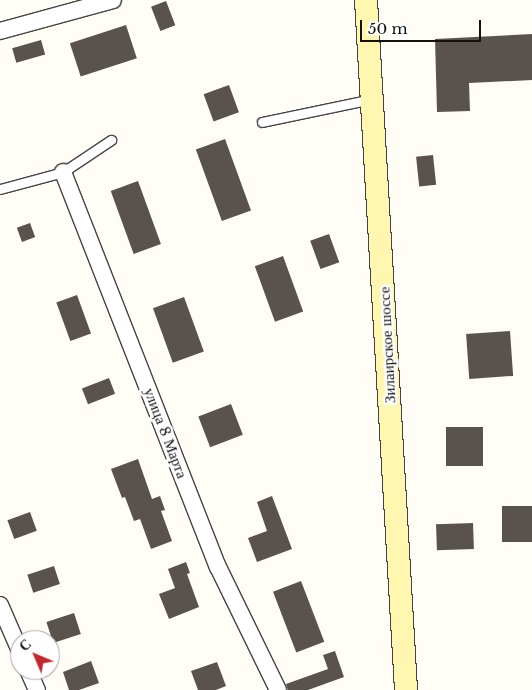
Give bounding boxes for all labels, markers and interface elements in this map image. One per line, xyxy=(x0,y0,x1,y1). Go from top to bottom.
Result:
scale bar xyxy=(362,10,483,42)
text: 50 m xyxy=(368,19,408,38)
street label: Зилаирское шоссе xyxy=(375,286,399,404)
street label: улица 8 Марта xyxy=(140,385,192,481)
north arrow xyxy=(10,630,60,680)
text: С xyxy=(15,635,35,655)

